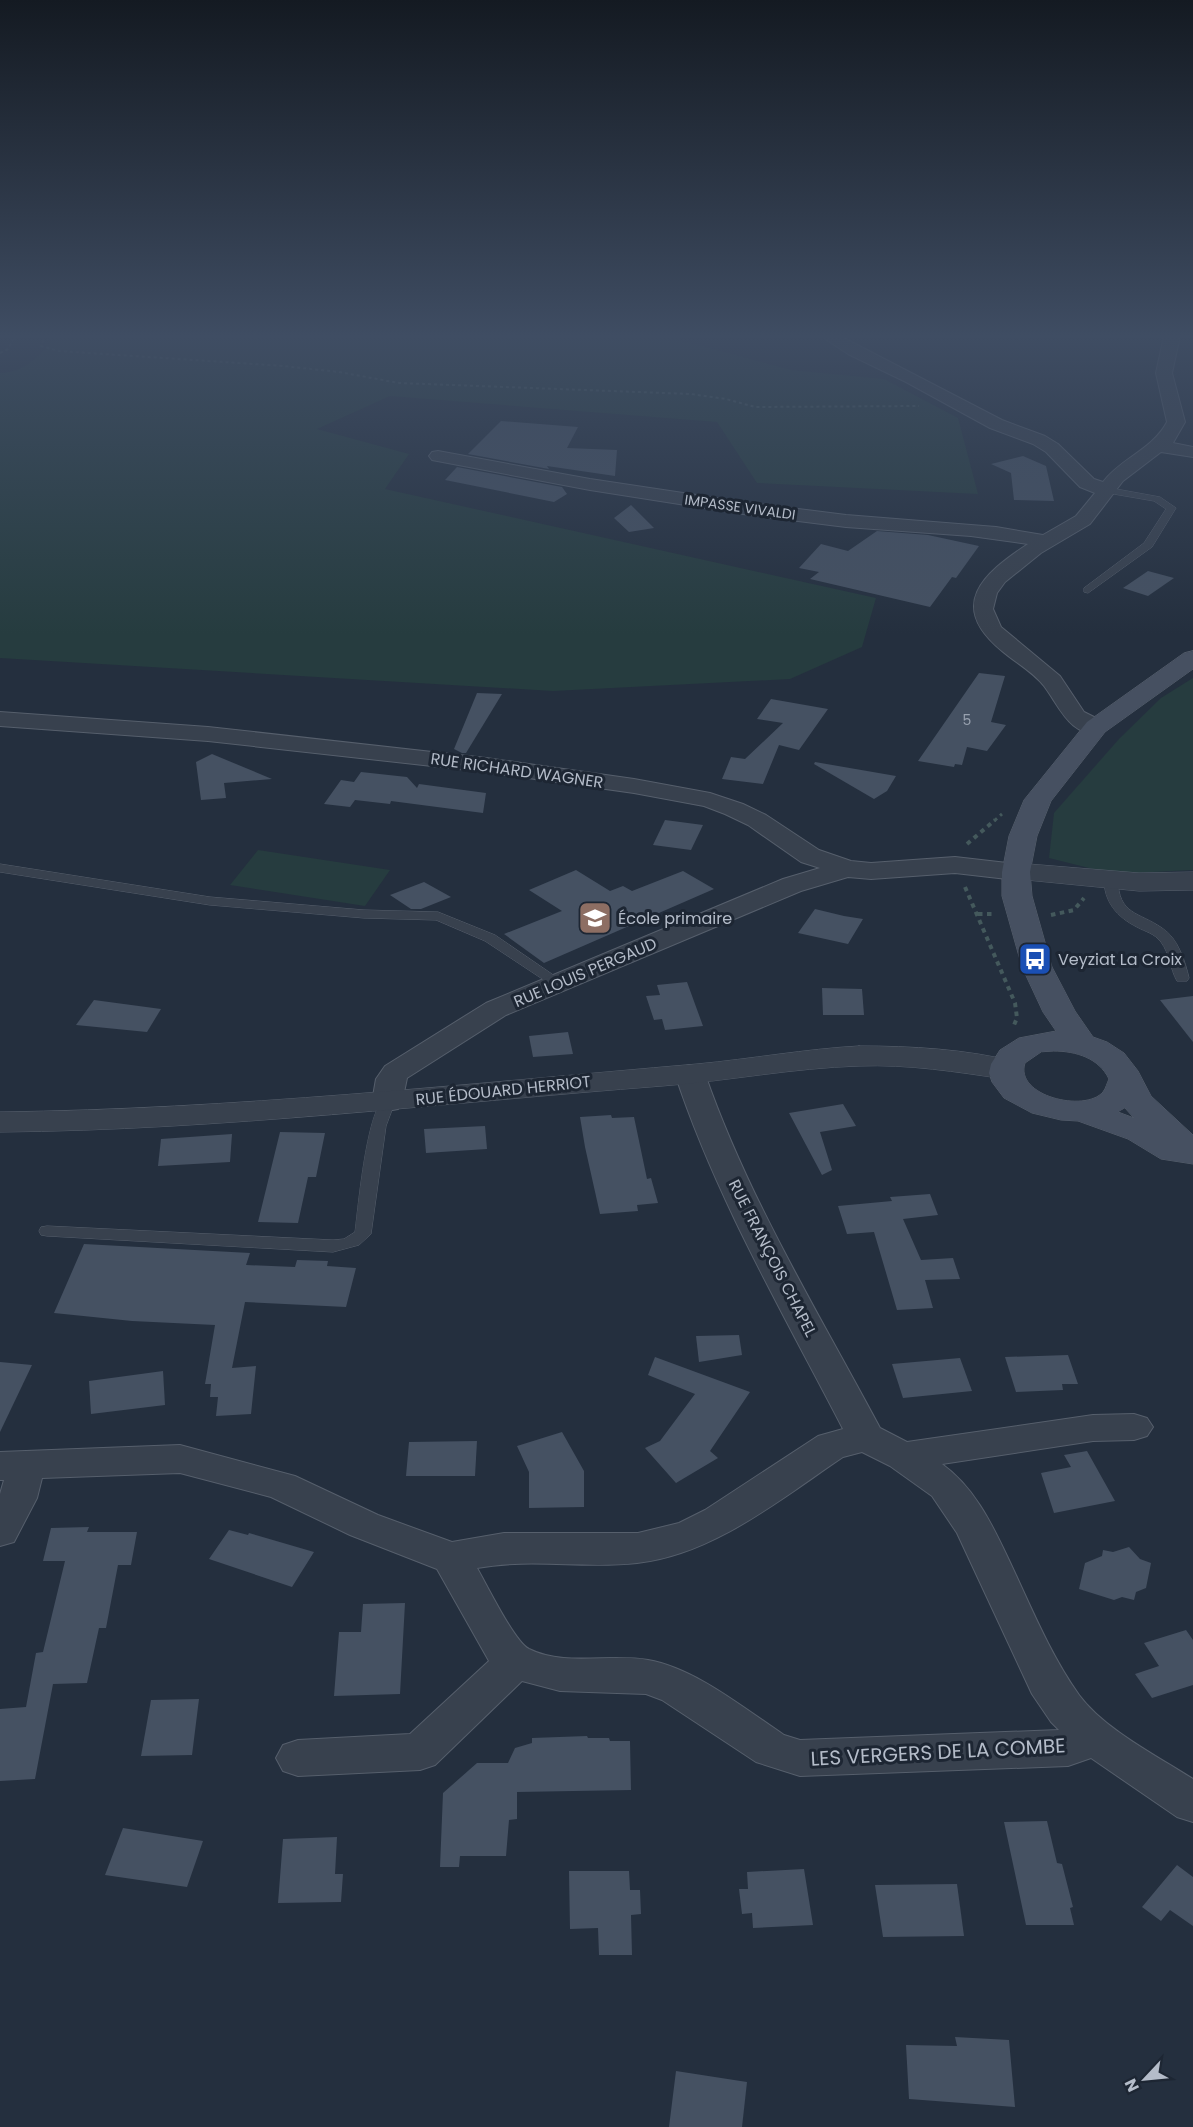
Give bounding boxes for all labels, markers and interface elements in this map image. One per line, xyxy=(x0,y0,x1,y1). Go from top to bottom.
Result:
street label: IMPASSE VIVALDI xyxy=(683,489,797,525)
house number: 5 xyxy=(963,710,971,730)
street label: RUE RICHARD WAGNER xyxy=(429,747,605,794)
school or university icon: École primaire xyxy=(577,900,613,936)
place label: École primaire xyxy=(618,907,732,930)
street label: RUE LOUIS PERGAUD xyxy=(510,932,660,1013)
bus stop icon: Veyziat La Croix xyxy=(1017,941,1053,977)
place label: Veyziat La Croix xyxy=(1058,948,1182,971)
street label: RUE ÉDOUARD HERRIOT xyxy=(414,1070,592,1111)
street label: RUE FRANÇOIS CHAPEL xyxy=(723,1176,822,1341)
street label: LES VERGERS DE LA COMBE xyxy=(810,1731,1066,1773)
north arrow xyxy=(1115,2049,1175,2109)
text: N xyxy=(1119,2075,1145,2096)

